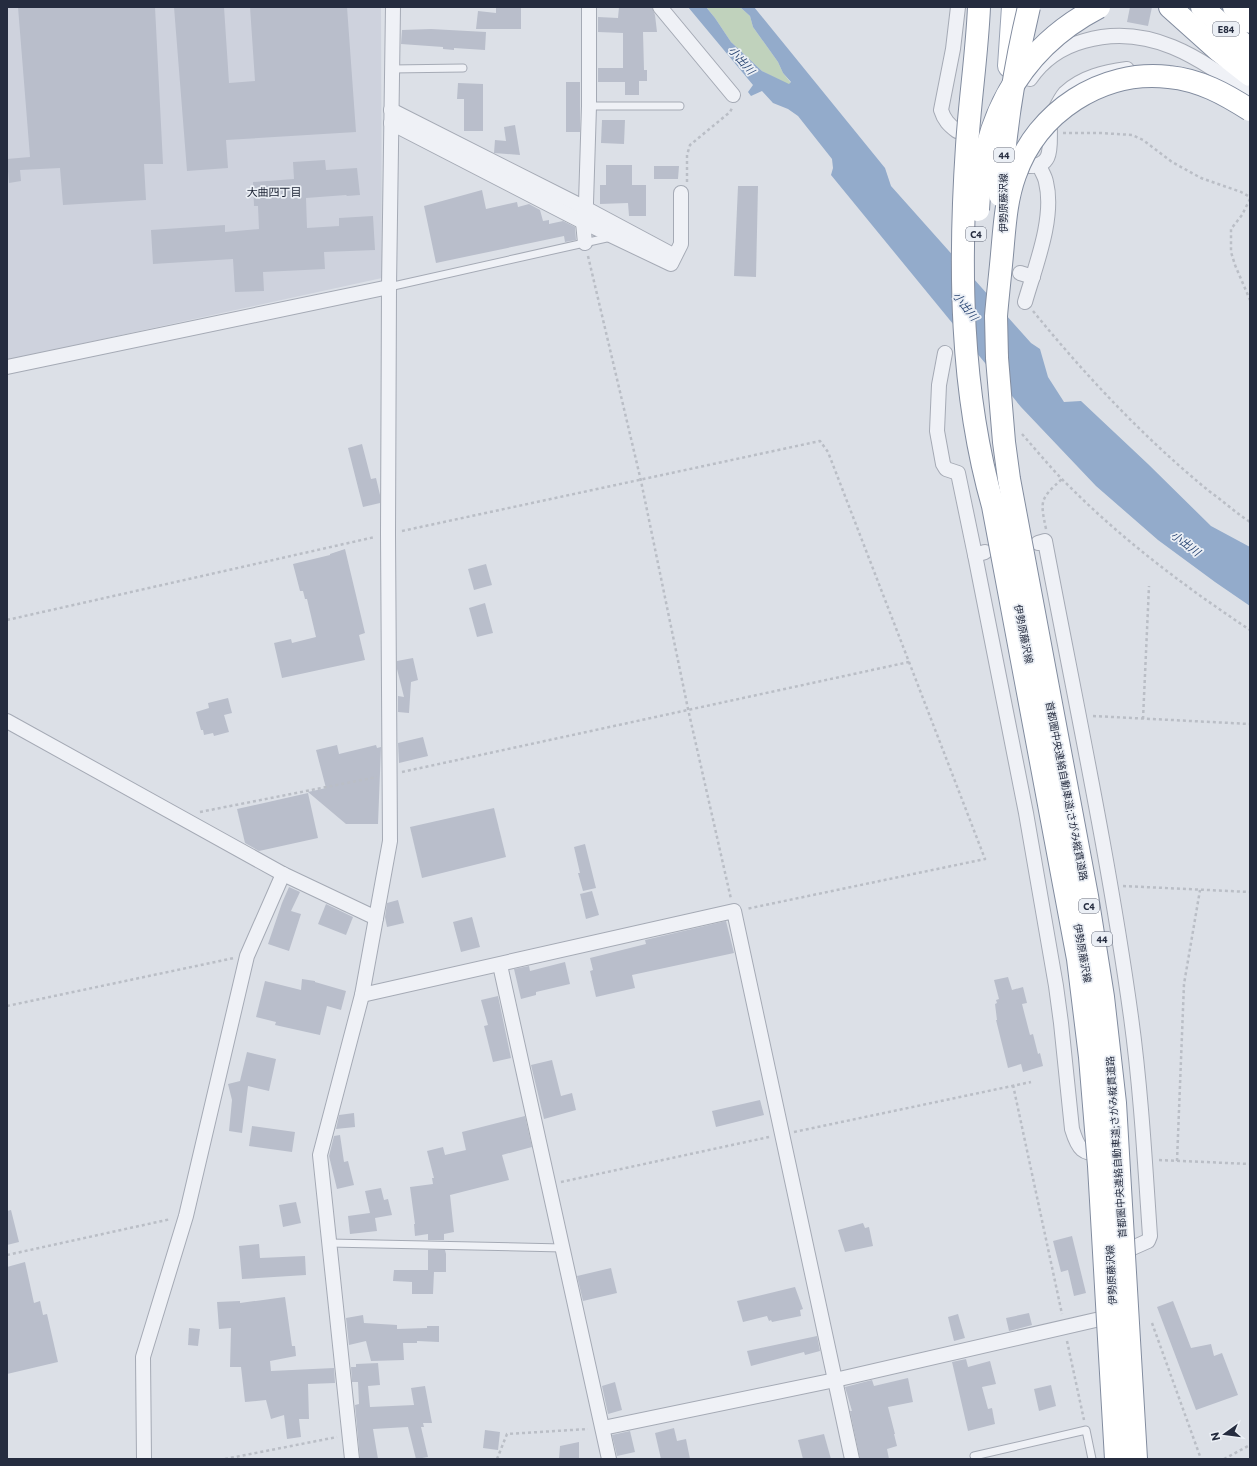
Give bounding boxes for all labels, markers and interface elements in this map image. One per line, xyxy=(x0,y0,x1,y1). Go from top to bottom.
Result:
road number: E84 xyxy=(1213,22,1239,36)
water label: 小出川 xyxy=(726,43,758,77)
road number: 44 xyxy=(994,148,1014,162)
street label: 伊勢原藤沢線 xyxy=(997,173,1009,233)
district label: 大曲四丁目 xyxy=(247,185,302,198)
road number: C4 xyxy=(966,227,986,241)
water label: 小出川 xyxy=(951,289,982,324)
water label: 小出川 xyxy=(1169,528,1204,559)
street label: 伊勢原藤沢線 xyxy=(1012,603,1036,665)
street label: 首都圏中央連絡自動車道;さがみ縦貫道路 xyxy=(1044,700,1090,882)
road number: C4 xyxy=(1079,899,1099,913)
street label: 伊勢原藤沢線 xyxy=(1072,922,1094,984)
road number: 44 xyxy=(1092,932,1112,946)
street label: 首都圏中央連絡自動車道;さがみ縦貫道路 xyxy=(1104,1056,1128,1238)
street label: 伊勢原藤沢線 xyxy=(1103,1245,1119,1305)
north arrow xyxy=(1205,1414,1245,1454)
text: N xyxy=(1208,1431,1222,1442)

